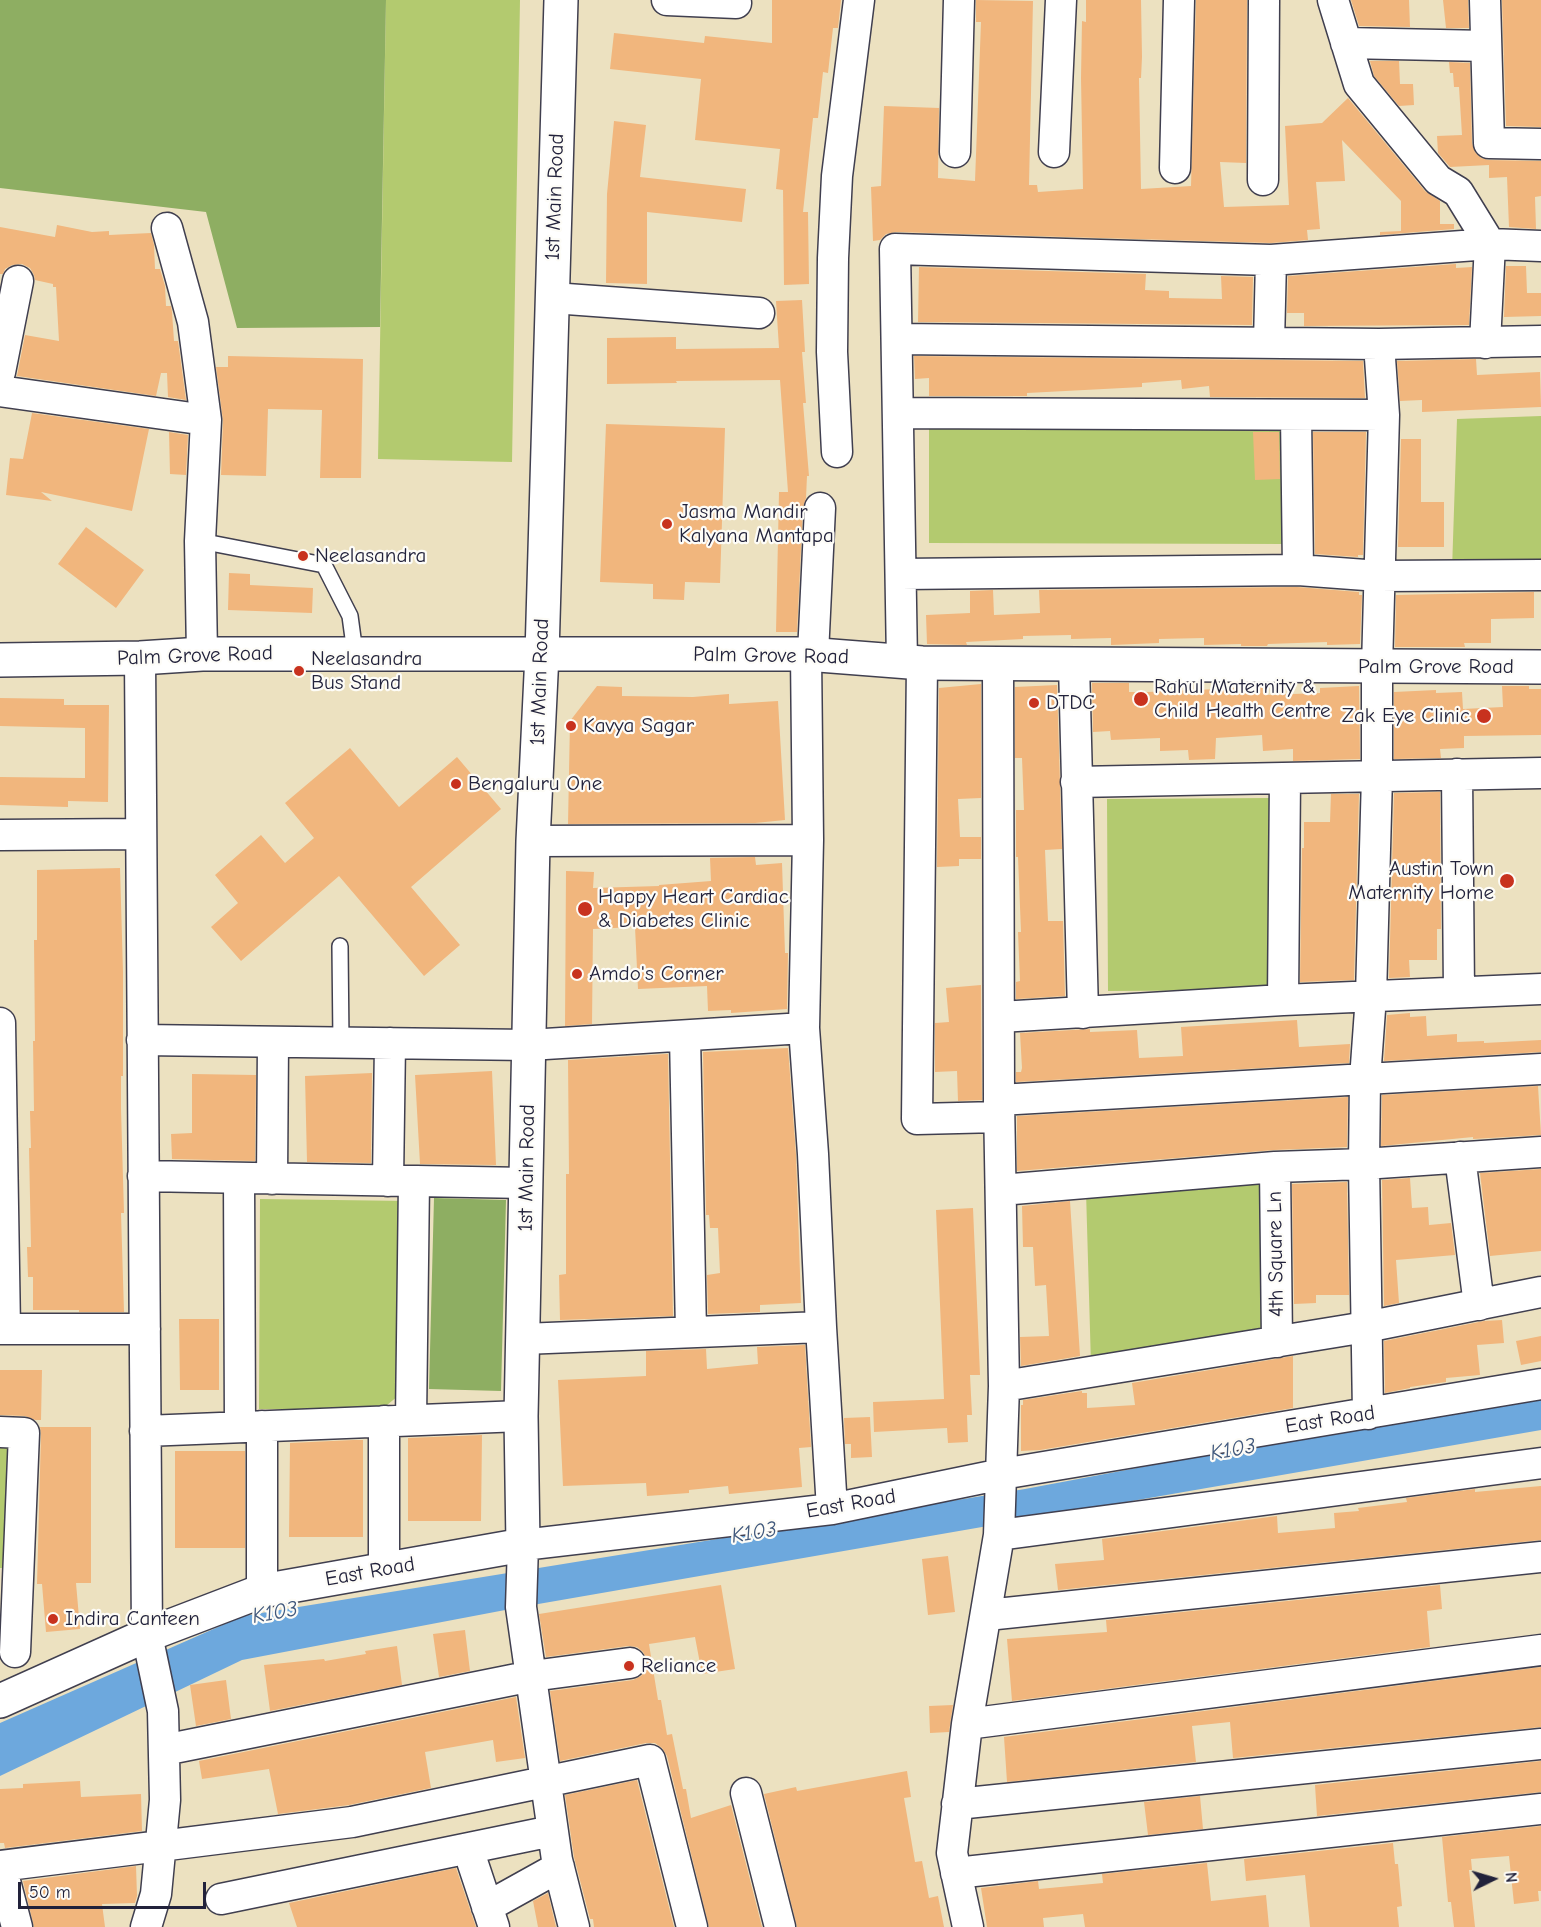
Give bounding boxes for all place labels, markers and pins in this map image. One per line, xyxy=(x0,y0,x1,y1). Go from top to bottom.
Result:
place label: Jasma Mandir Kalyana Mantapa xyxy=(679,499,834,549)
marker: Jasma Mandir Kalyana Mantapa xyxy=(660,517,674,531)
place label: Neelasandra xyxy=(315,543,426,569)
marker: Neelasandra xyxy=(296,549,310,563)
place label: Neelasandra Bus Stand xyxy=(311,646,422,696)
marker: Neelasandra Bus Stand xyxy=(292,664,306,678)
place label: Rahul Maternity & Child Health Centre xyxy=(1154,674,1331,724)
place label: DTDC xyxy=(1046,690,1095,716)
marker: Rahul Maternity & Child Health Centre xyxy=(1132,690,1150,708)
marker: DTDC xyxy=(1027,696,1041,710)
place label: Zak Eye Clinic xyxy=(1342,703,1470,729)
marker: Zak Eye Clinic xyxy=(1475,707,1493,725)
place label: Kavya Sagar xyxy=(583,713,694,739)
marker: Kavya Sagar xyxy=(564,719,578,733)
place label: Bengaluru One xyxy=(468,771,602,797)
marker: Bengaluru One xyxy=(449,777,463,791)
place label: Austin Town Maternity Home xyxy=(1348,856,1494,906)
marker: Austin Town Maternity Home xyxy=(1498,872,1516,890)
place label: Happy Heart Cardiac & Diabetes Clinic xyxy=(598,884,789,934)
marker: Happy Heart Cardiac & Diabetes Clinic xyxy=(576,900,594,918)
place label: Amdo's Corner xyxy=(589,961,723,987)
marker: Amdo's Corner xyxy=(570,967,584,981)
place label: Indira Canteen xyxy=(65,1606,200,1632)
marker: Indira Canteen xyxy=(46,1612,60,1626)
place label: Reliance xyxy=(641,1653,716,1679)
marker: Reliance xyxy=(622,1659,636,1673)

